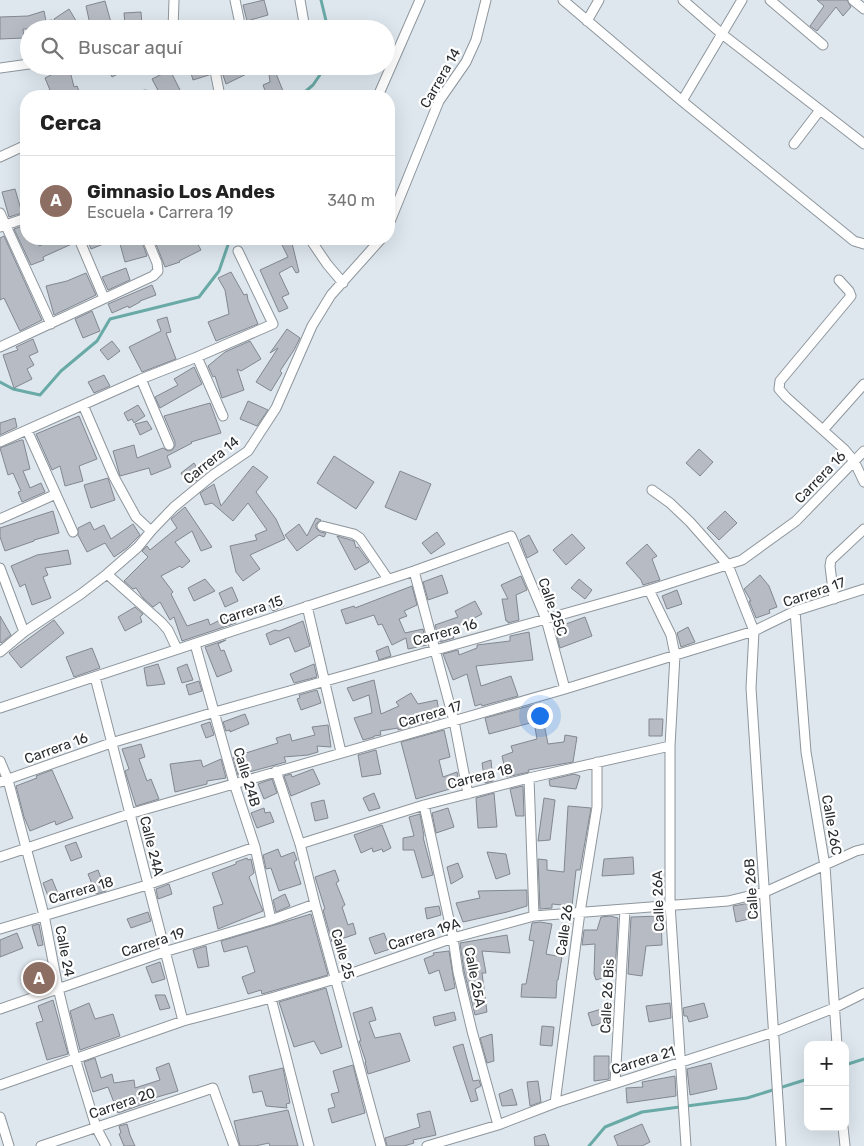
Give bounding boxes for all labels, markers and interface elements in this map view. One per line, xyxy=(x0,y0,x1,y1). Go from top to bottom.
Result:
search box xyxy=(20,20,395,75)
icon: search xyxy=(38,34,66,62)
text: Buscar aquí xyxy=(78,36,182,59)
street label: Carrera 14 xyxy=(416,45,465,111)
text: Cerca xyxy=(40,110,101,135)
text: Gimnasio Los Andes xyxy=(87,180,275,203)
text: A xyxy=(50,191,62,210)
text: 340 m xyxy=(327,191,375,210)
text: Escuela · Carrera 19 xyxy=(87,203,234,222)
street label: Carrera 14 xyxy=(180,433,243,488)
street label: Carrera 16 xyxy=(791,448,849,507)
street label: Carrera 17 xyxy=(781,574,848,611)
street label: Calle 25C xyxy=(534,576,571,639)
street label: Carrera 15 xyxy=(217,592,285,629)
street label: Carrera 16 xyxy=(411,615,479,650)
street label: Carrera 17 xyxy=(397,697,464,732)
your location xyxy=(527,703,553,729)
street label: Carrera 16 xyxy=(22,729,90,768)
street label: Calle 24B xyxy=(229,745,264,809)
street label: Carrera 18 xyxy=(446,760,515,793)
street label: Calle 26C xyxy=(818,794,845,857)
street label: Calle 24A xyxy=(136,814,167,879)
street label: Calle 26B xyxy=(741,858,762,920)
street label: Calle 26A xyxy=(649,870,668,932)
street label: Carrera 18 xyxy=(47,873,116,908)
street label: Calle 26 xyxy=(552,903,577,957)
street label: Carrera 19A xyxy=(386,915,463,954)
street label: Calle 24 xyxy=(51,924,78,978)
street label: Carrera 19 xyxy=(119,924,187,961)
street label: Calle 25 xyxy=(327,927,358,981)
street label: Calle 25A xyxy=(460,946,489,1009)
street label: Calle 26 Bis xyxy=(597,958,618,1034)
pin: A xyxy=(23,959,55,997)
map controls xyxy=(804,1041,849,1131)
button: + xyxy=(804,1041,849,1086)
street label: Carrera 21 xyxy=(609,1043,677,1078)
street label: Carrera 20 xyxy=(87,1084,158,1123)
button: − xyxy=(804,1086,849,1131)

